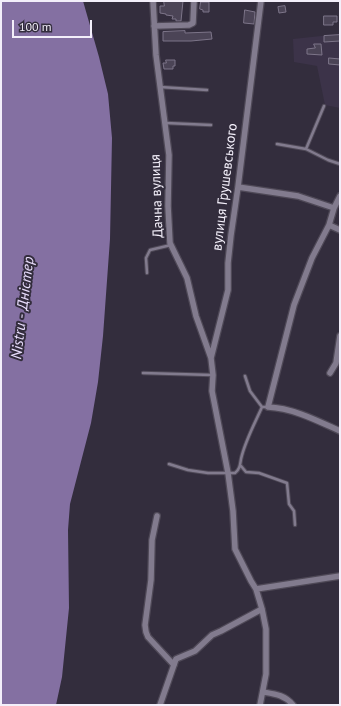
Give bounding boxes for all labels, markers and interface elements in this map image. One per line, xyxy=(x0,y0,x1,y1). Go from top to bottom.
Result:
scale bar xyxy=(14,12,94,38)
text: 100 m xyxy=(19,19,52,34)
street label: вулиця Грушевського xyxy=(209,122,241,252)
street label: Дачна вулиця xyxy=(147,154,167,238)
water label: Nistru - Дністер xyxy=(8,256,38,360)

